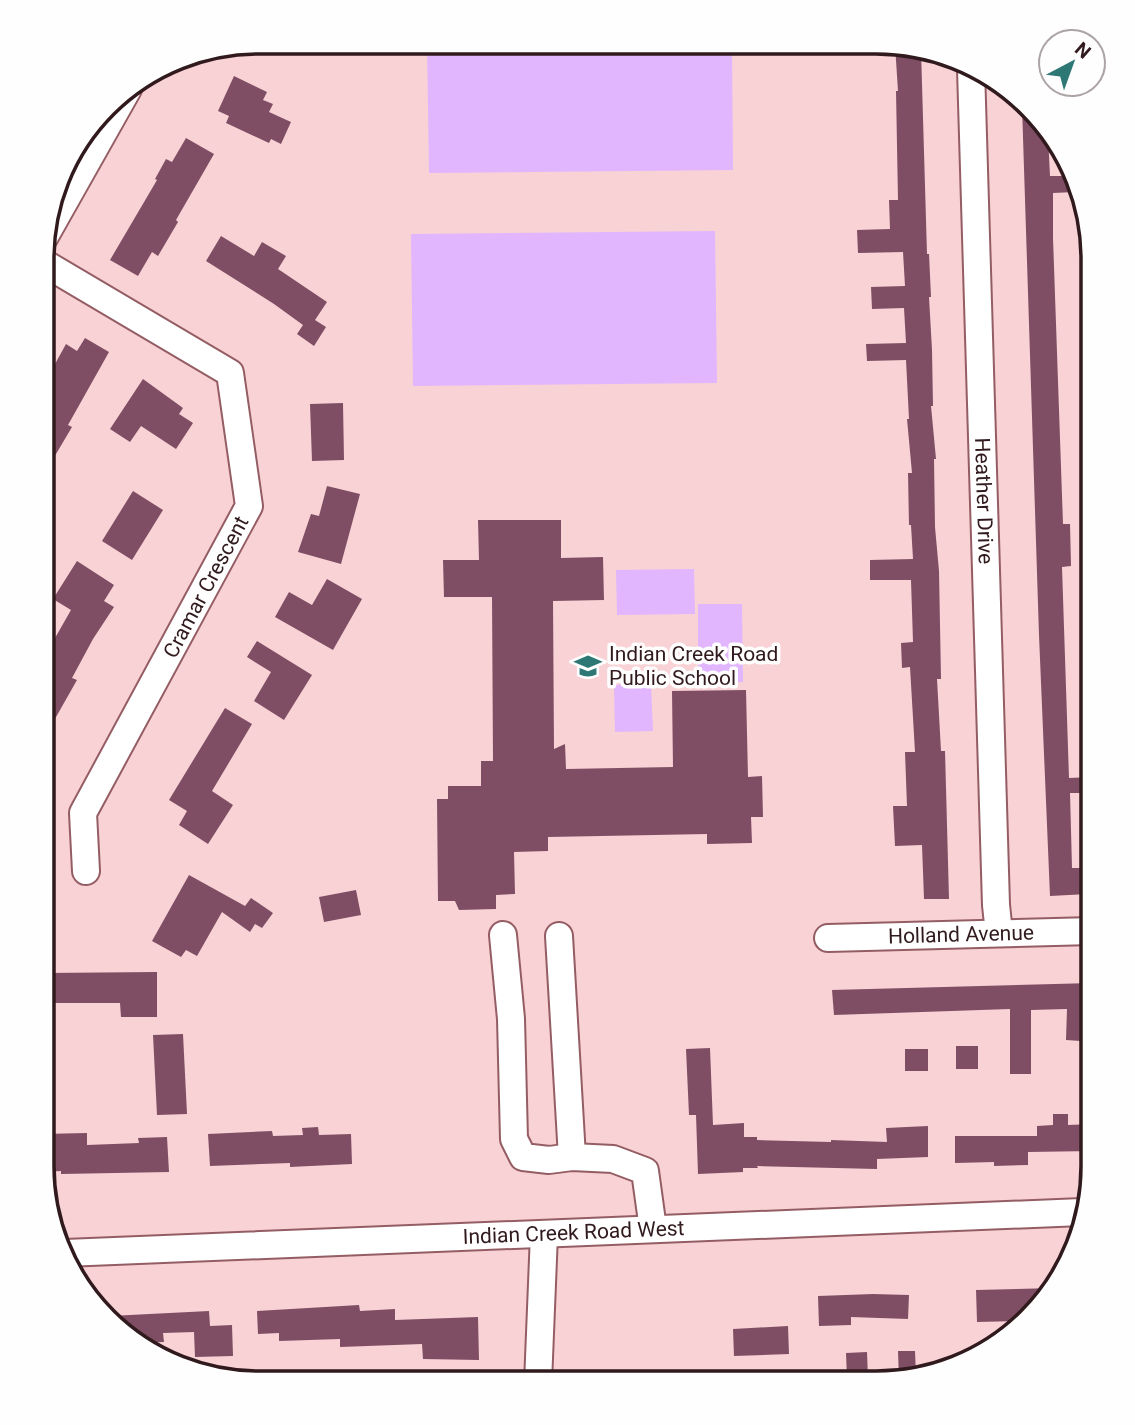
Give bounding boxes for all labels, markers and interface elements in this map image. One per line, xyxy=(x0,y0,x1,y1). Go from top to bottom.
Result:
north arrow xyxy=(1037,28,1107,98)
text: N xyxy=(1070,37,1095,64)
street label: Heather Drive xyxy=(970,437,998,564)
street label: Cramar Crescent xyxy=(159,512,254,662)
place label: Indian Creek Road Public School xyxy=(609,642,778,690)
school or university icon: Indian Creek Road Public School xyxy=(573,651,603,681)
street label: Holland Avenue xyxy=(888,921,1034,948)
street label: Indian Creek Road West xyxy=(462,1216,685,1249)

